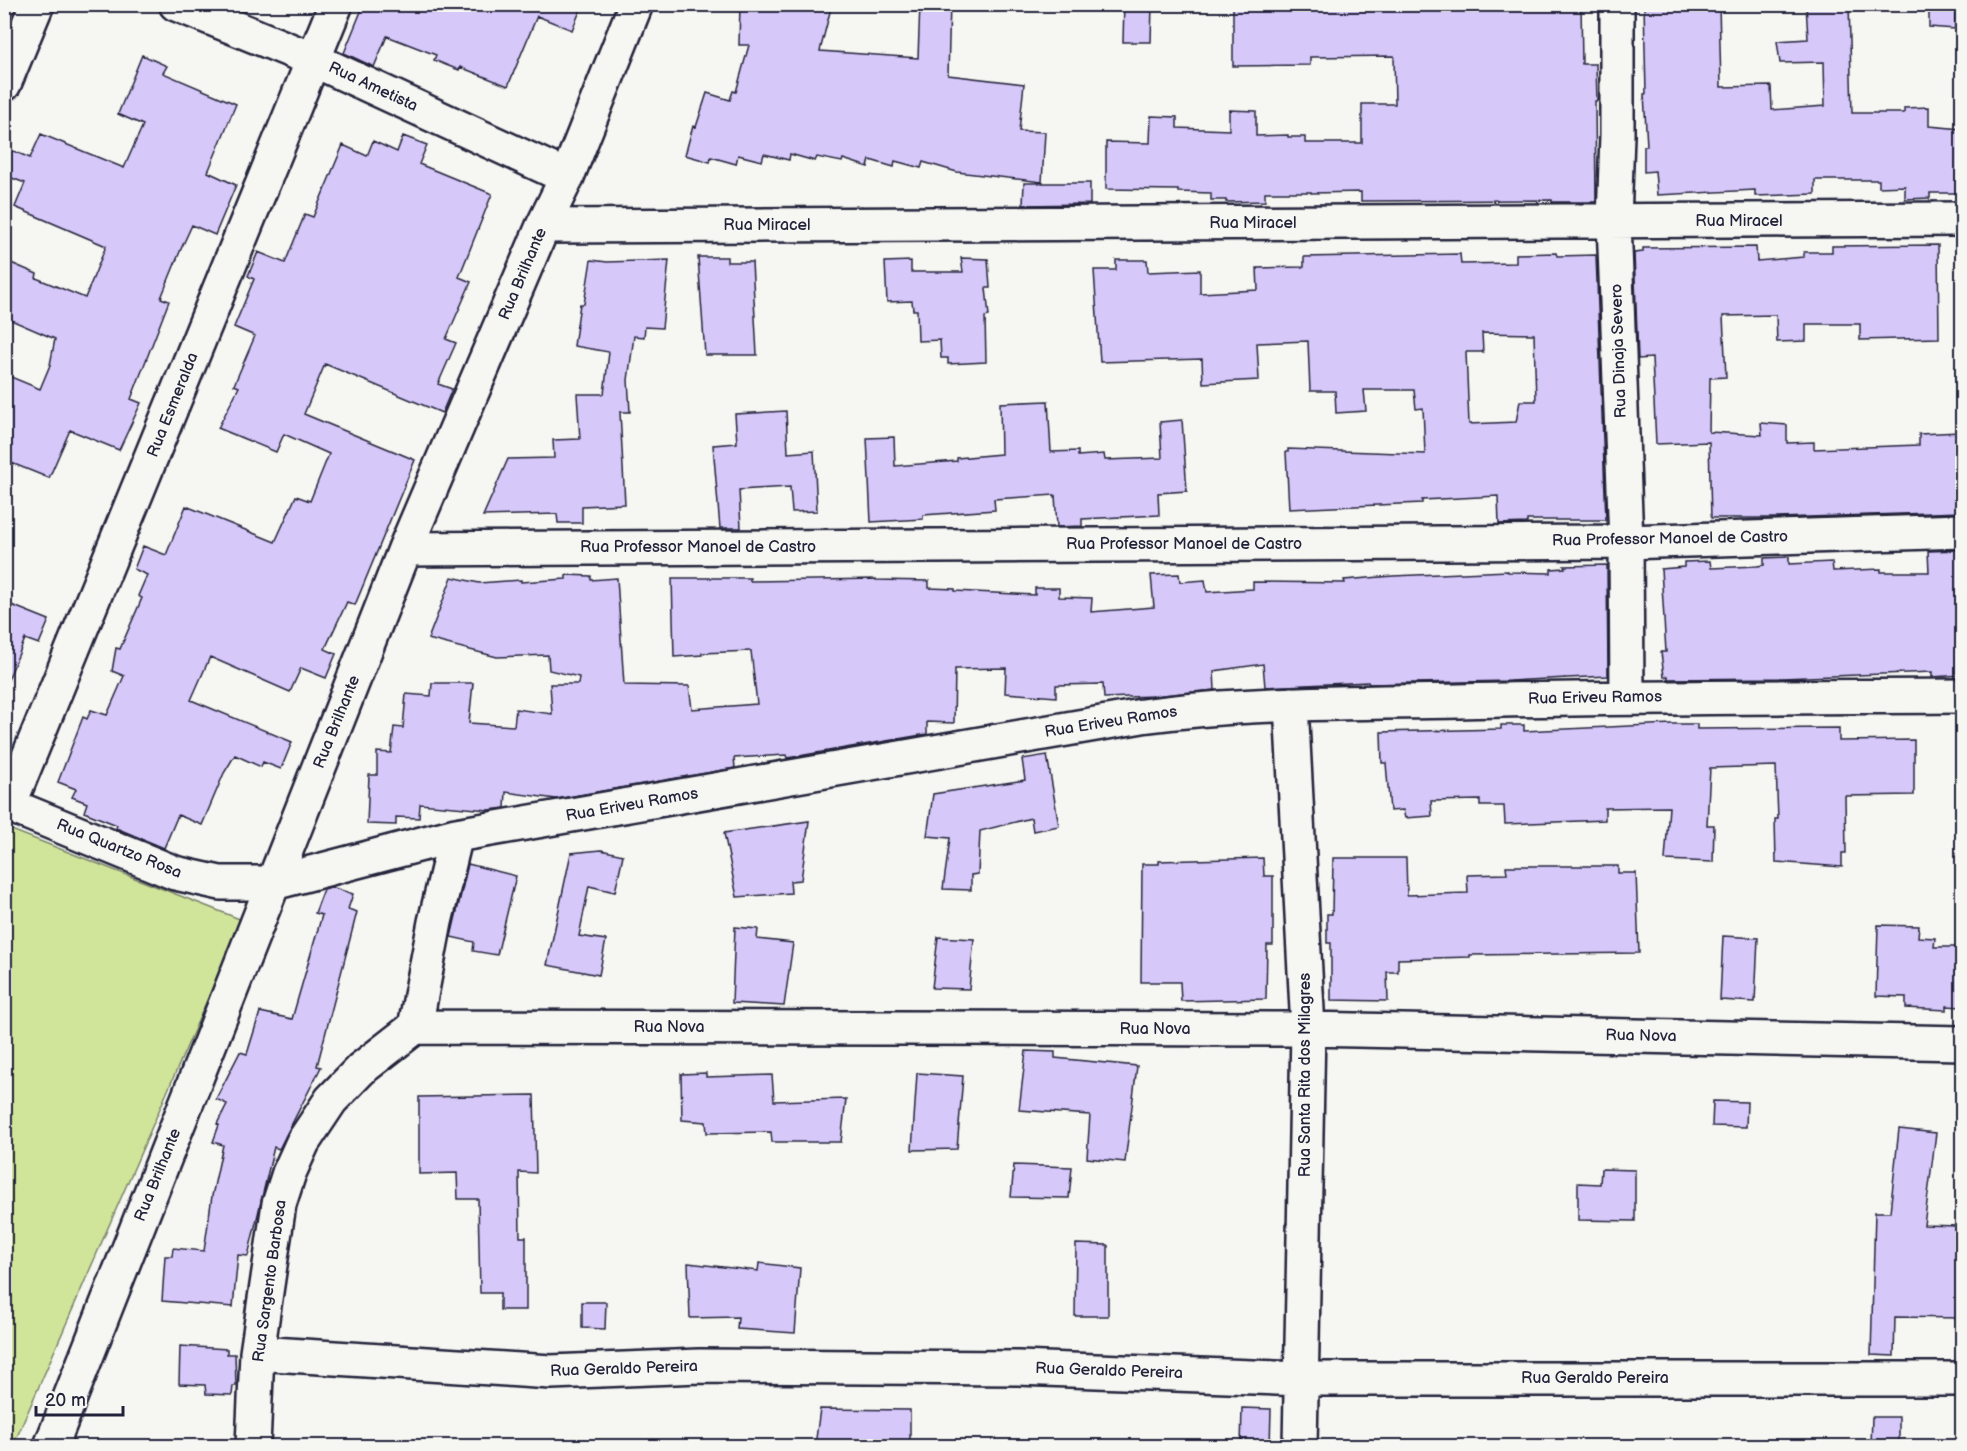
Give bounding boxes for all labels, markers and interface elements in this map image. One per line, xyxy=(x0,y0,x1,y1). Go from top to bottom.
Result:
street label: Rua Ametista xyxy=(325,58,421,116)
street label: Rua Miracel xyxy=(1695,212,1783,231)
street label: Rua Miracel xyxy=(1209,214,1297,233)
street label: Rua Miracel xyxy=(723,216,811,235)
street label: Rua Brilhante xyxy=(495,224,551,323)
street label: Rua Dinaja Severo xyxy=(1607,283,1631,419)
street label: Rua Esmeralda xyxy=(143,350,203,460)
street label: Rua Professor Manoel de Castro xyxy=(1552,527,1788,551)
street label: Rua Professor Manoel de Castro xyxy=(1066,535,1302,554)
street label: Rua Professor Manoel de Castro xyxy=(580,538,816,557)
street label: Rua Brilhante xyxy=(310,672,364,771)
street label: Rua Eriveu Ramos xyxy=(1528,687,1662,709)
street label: Rua Eriveu Ramos xyxy=(1043,702,1179,742)
street label: Rua Eriveu Ramos xyxy=(564,784,700,826)
street label: Rua Quartzo Rosa xyxy=(54,815,184,883)
street label: Rua Santa Rita dos Milagres xyxy=(1296,973,1315,1177)
street label: Rua Nova xyxy=(633,1018,705,1037)
street label: Rua Nova xyxy=(1119,1020,1191,1039)
street label: Rua Nova xyxy=(1605,1026,1677,1046)
street label: Rua Brilhante xyxy=(131,1125,185,1224)
street label: Rua Sargento Barbosa xyxy=(249,1198,291,1364)
street label: Rua Geraldo Pereira xyxy=(550,1357,698,1381)
street label: Rua Geraldo Pereira xyxy=(1035,1359,1183,1383)
street label: Rua Geraldo Pereira xyxy=(1521,1369,1669,1388)
scale bar xyxy=(36,1379,123,1417)
text: 20 m xyxy=(45,1390,86,1411)

